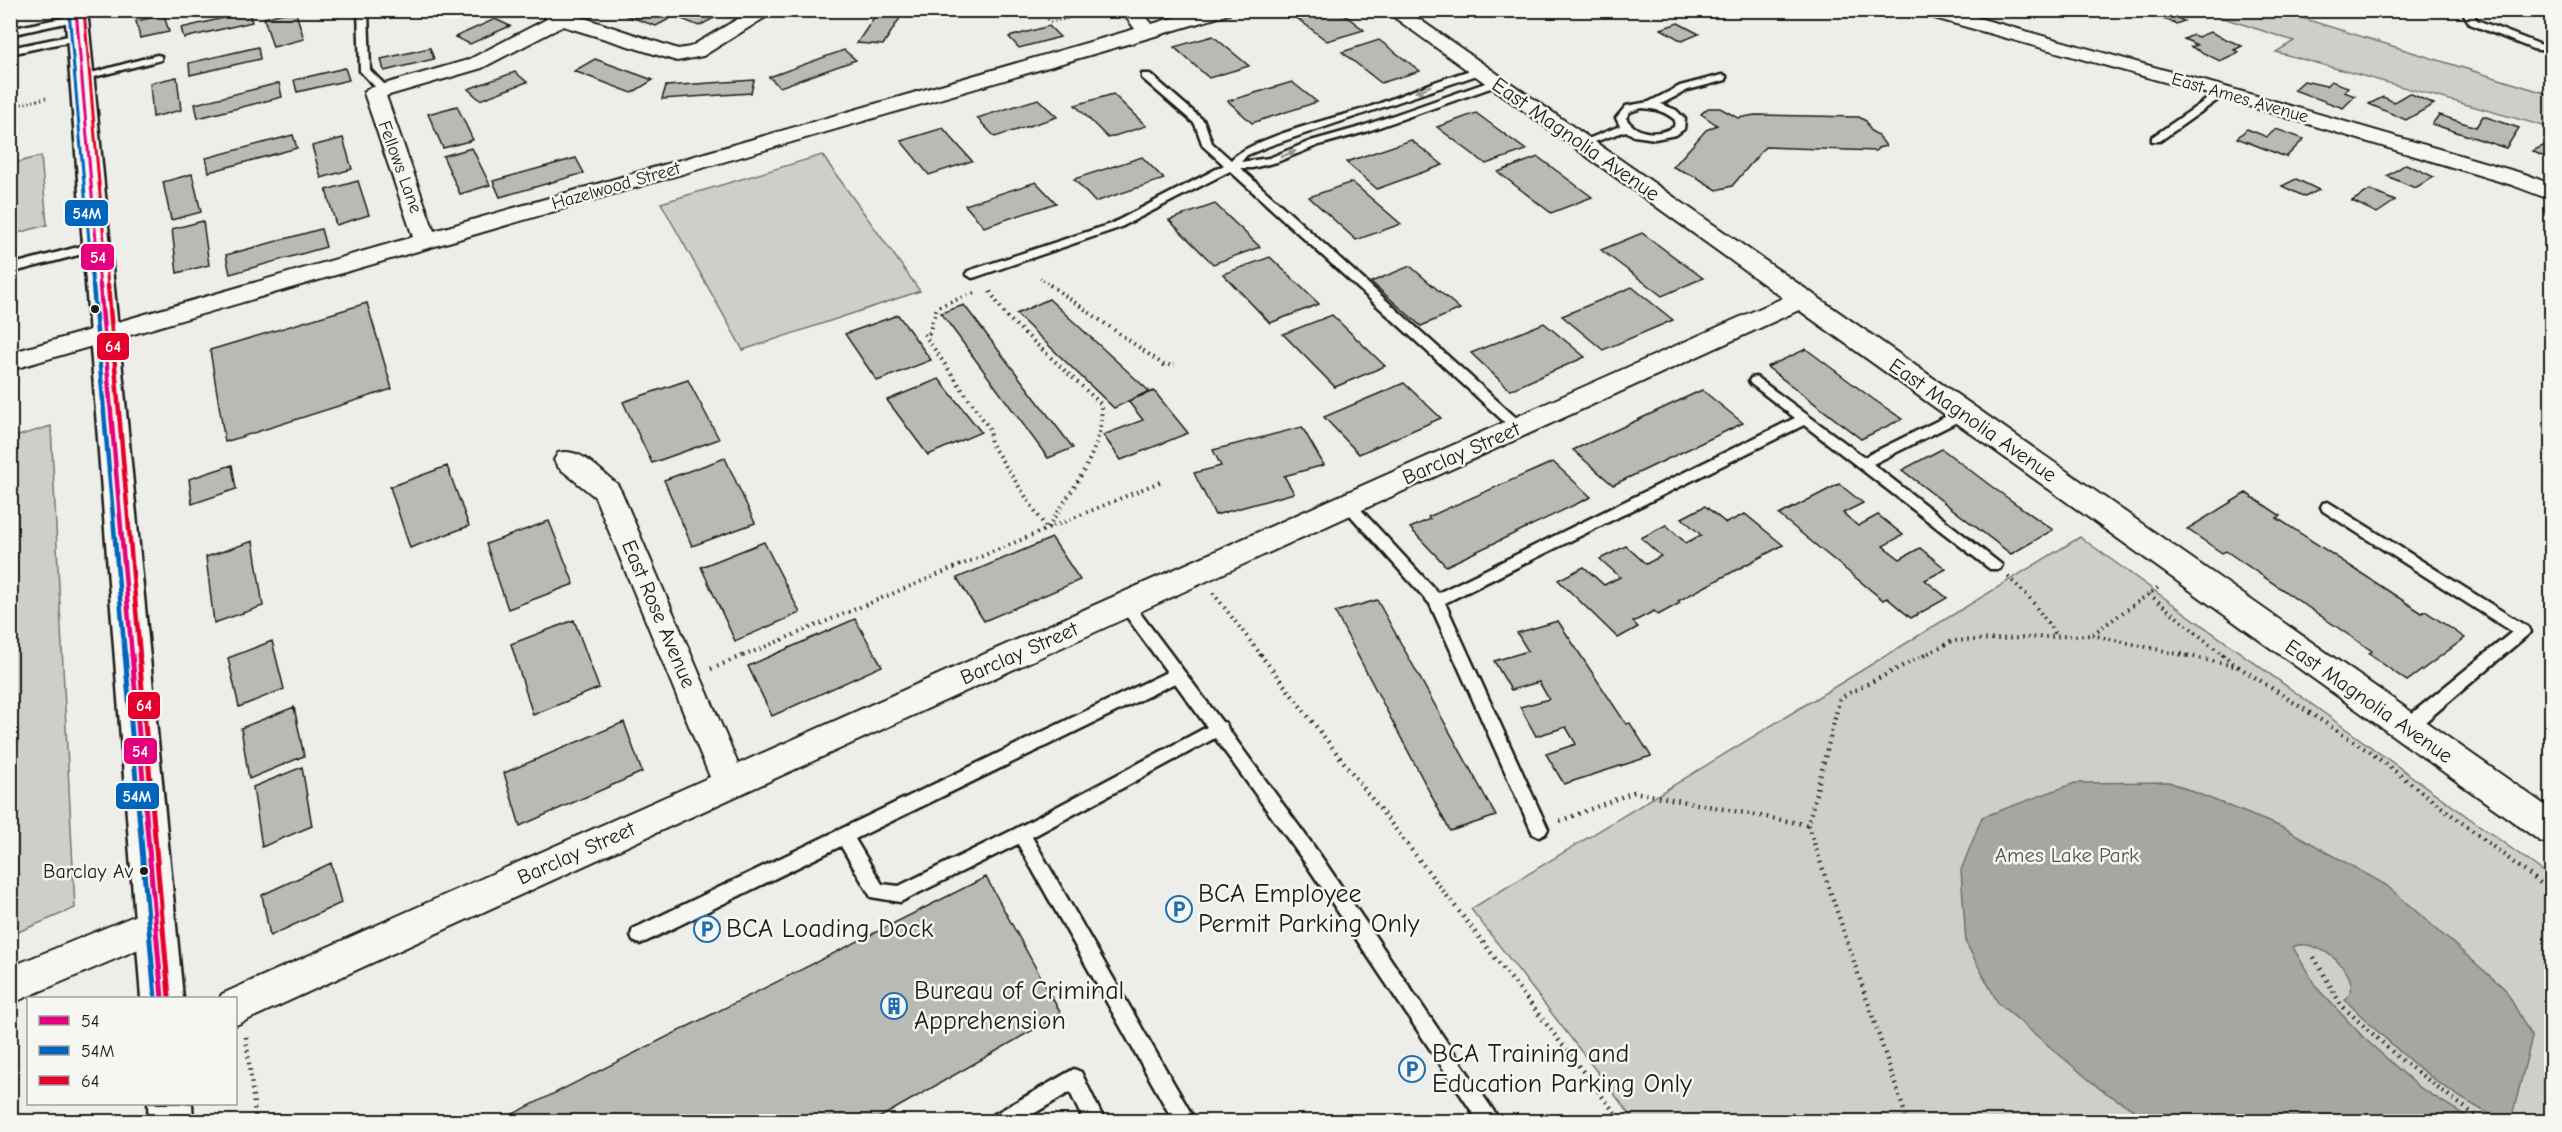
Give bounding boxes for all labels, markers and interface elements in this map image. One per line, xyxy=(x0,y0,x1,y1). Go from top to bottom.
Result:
street label: East Ames Avenue xyxy=(2169,68,2311,128)
street label: East Magnolia Avenue xyxy=(1488,72,1664,206)
one-way arrow xyxy=(1414,85,1432,94)
street label: Fellows Lane xyxy=(374,118,426,216)
one-way arrow xyxy=(1280,149,1298,159)
street label: Hazelwood Street xyxy=(549,157,684,214)
line badge: 54M xyxy=(64,199,109,227)
text: 54M xyxy=(73,205,102,223)
line badge: 54 xyxy=(80,243,115,271)
text: 54 xyxy=(90,249,106,267)
unlabelled marker xyxy=(89,303,101,315)
line badge: 64 xyxy=(96,332,130,361)
text: 64 xyxy=(105,338,121,356)
street label: East Magnolia Avenue xyxy=(1885,353,2061,487)
street label: Barclay Street xyxy=(1399,416,1524,490)
street label: East Rose Avenue xyxy=(617,536,701,692)
street label: Barclay Street xyxy=(957,616,1082,690)
street label: East Magnolia Avenue xyxy=(2281,634,2457,768)
line badge: 64 xyxy=(127,691,161,720)
text: 64 xyxy=(136,697,152,715)
line badge: 54 xyxy=(123,737,158,765)
text: 54 xyxy=(132,743,148,761)
line badge: 54M xyxy=(115,782,160,810)
text: 54M xyxy=(123,788,152,806)
street label: Barclay Street xyxy=(514,816,639,890)
park label: Ames Lake Park xyxy=(1995,843,2139,867)
place label: Barclay Av xyxy=(43,860,134,883)
marker: Barclay Av xyxy=(138,865,150,877)
place label: BCA Employee Permit Parking Only xyxy=(1198,879,1420,939)
parking icon: BCA Employee Permit Parking Only xyxy=(1164,894,1194,924)
parking icon: BCA Loading Dock xyxy=(692,914,722,944)
place label: BCA Loading Dock xyxy=(726,914,934,944)
place label: Bureau of Criminal Apprehension xyxy=(914,976,1124,1036)
building icon: Bureau of Criminal Apprehension xyxy=(879,991,909,1021)
legend xyxy=(27,997,237,1105)
text: 54 xyxy=(81,1011,99,1032)
place label: BCA Training and Education Parking Only xyxy=(1432,1039,1692,1099)
text: 54M xyxy=(81,1041,115,1062)
parking icon: BCA Training and Education Parking Only xyxy=(1397,1054,1427,1084)
text: 64 xyxy=(81,1071,99,1092)

